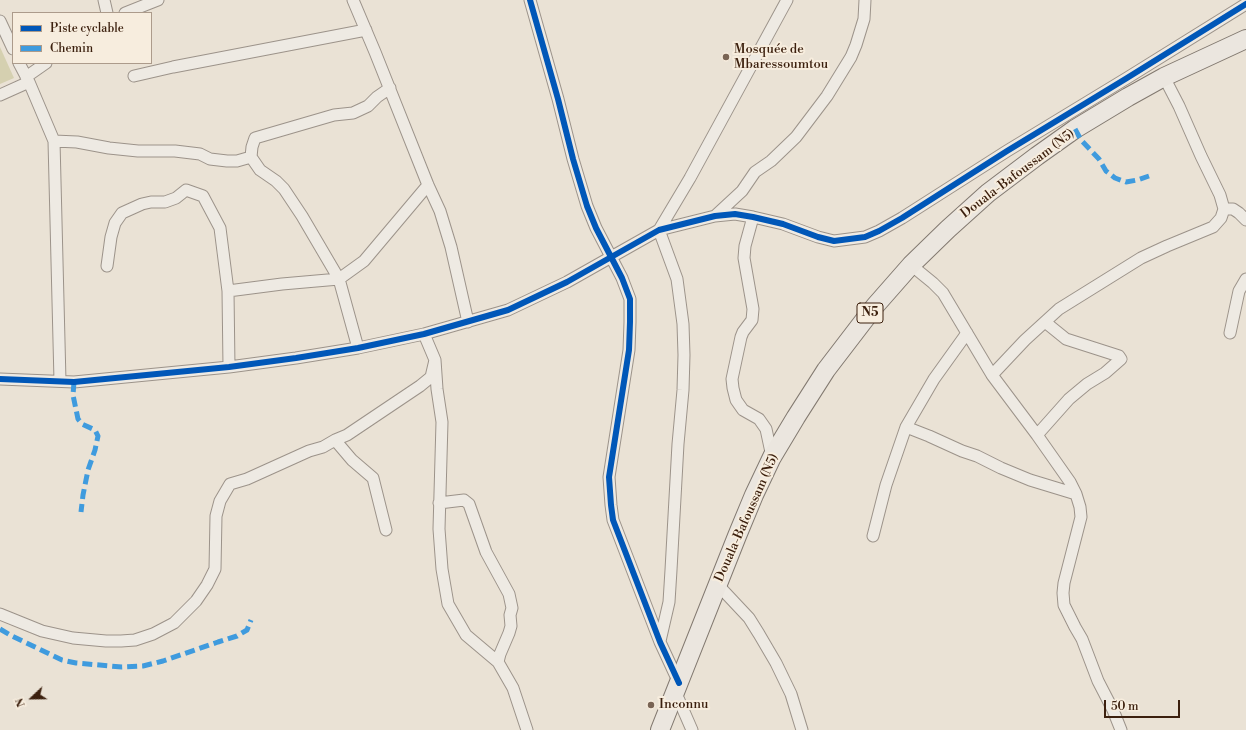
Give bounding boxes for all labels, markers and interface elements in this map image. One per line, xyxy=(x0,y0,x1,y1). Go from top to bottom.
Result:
legend xyxy=(12,12,152,64)
text: Piste cyclable xyxy=(50,21,124,36)
text: Chemin xyxy=(50,41,93,56)
place label: Mosquée de Mbaressoumtou xyxy=(734,42,828,73)
marker: Mosquée de Mbaressoumtou xyxy=(721,52,731,62)
street label: Douala-Bafoussam (N5) xyxy=(958,126,1078,222)
road number: N5 xyxy=(857,303,883,323)
street label: Douala-Bafoussam (N5) xyxy=(712,451,782,585)
north arrow xyxy=(12,678,52,718)
scale bar xyxy=(1106,692,1182,718)
text: N xyxy=(13,696,29,709)
place label: Inconnu xyxy=(659,697,708,713)
text: 50 m xyxy=(1111,699,1139,714)
marker: Inconnu xyxy=(646,700,656,710)

